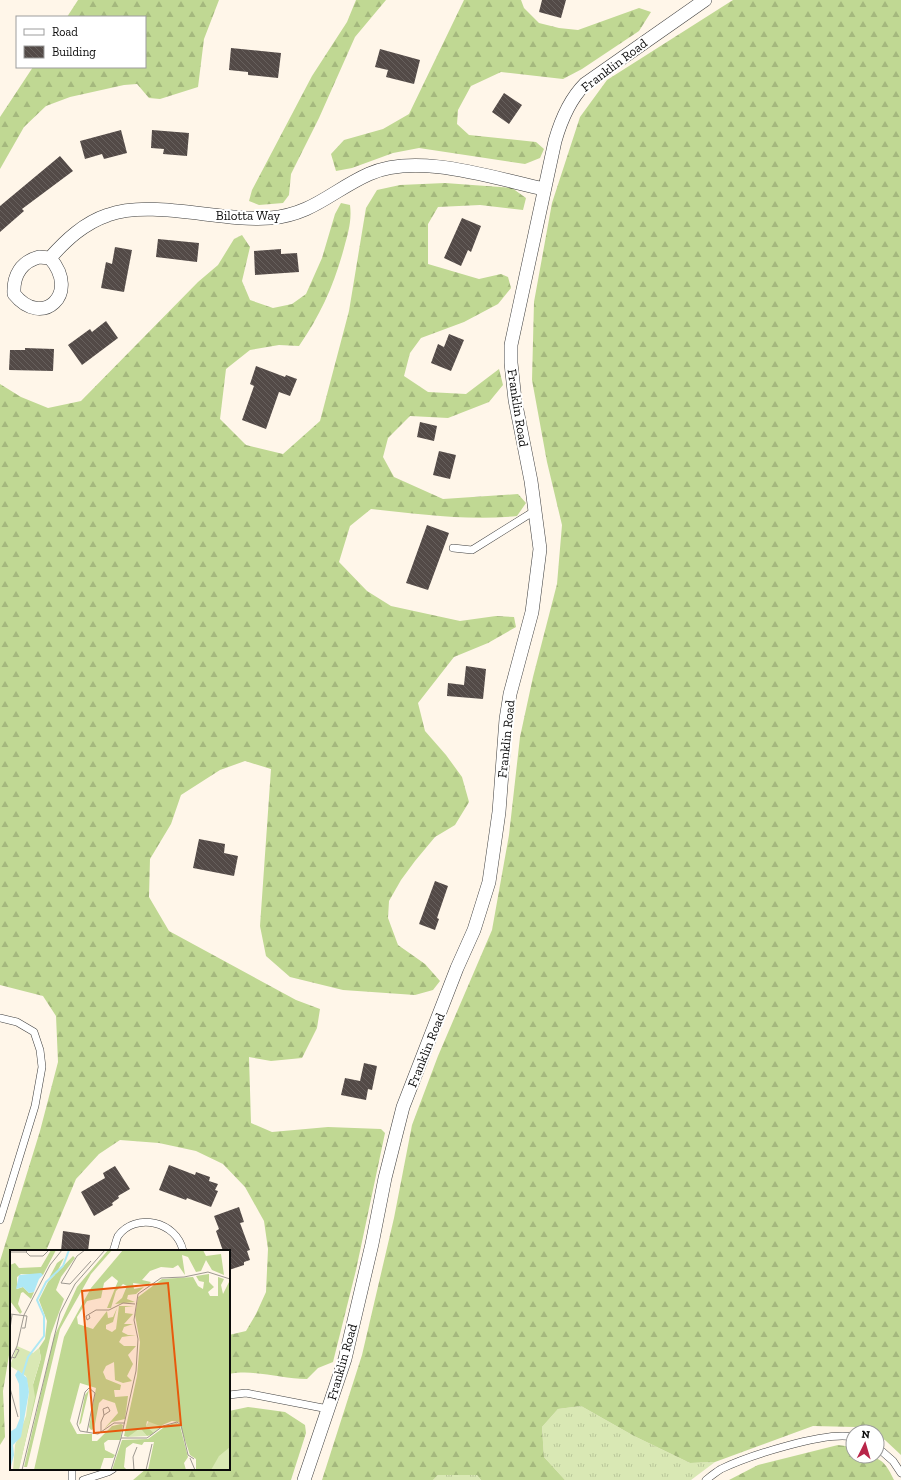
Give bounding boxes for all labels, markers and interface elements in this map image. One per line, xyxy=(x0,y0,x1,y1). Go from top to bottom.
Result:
legend xyxy=(16,16,146,68)
text: Road xyxy=(52,25,78,39)
street label: Franklin Road xyxy=(578,35,650,95)
text: Building xyxy=(52,45,96,59)
street label: Bilotta Way xyxy=(216,208,280,223)
street label: Franklin Road xyxy=(504,368,532,448)
street label: Franklin Road xyxy=(494,699,518,779)
street label: Franklin Road xyxy=(404,1011,448,1089)
inset map xyxy=(10,1250,230,1470)
street label: Franklin Road xyxy=(324,1322,360,1402)
north arrow xyxy=(845,1424,885,1464)
text: N xyxy=(861,1428,871,1441)

